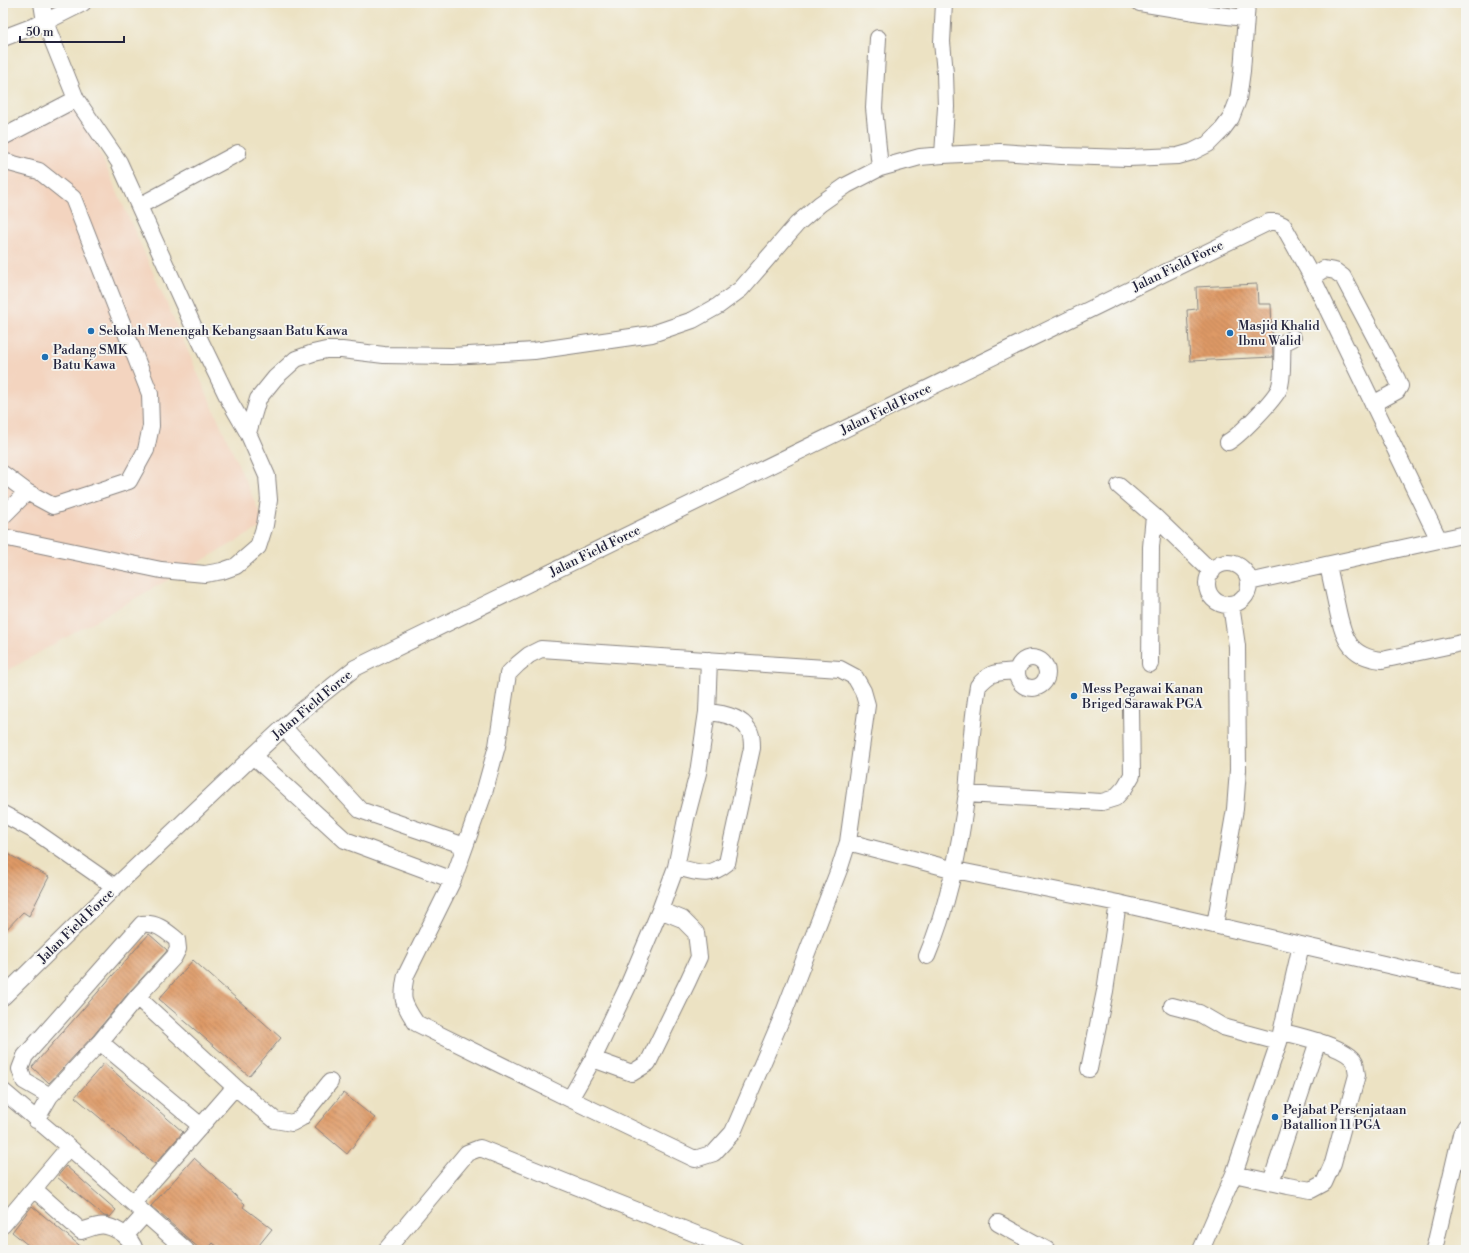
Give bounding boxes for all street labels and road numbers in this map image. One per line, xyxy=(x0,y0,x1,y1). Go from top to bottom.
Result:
street label: Jalan Field Force xyxy=(1129,237,1227,295)
street label: Jalan Field Force xyxy=(837,380,935,438)
street label: Jalan Field Force xyxy=(546,522,644,580)
street label: Jalan Field Force xyxy=(268,667,356,744)
street label: Jalan Field Force xyxy=(34,885,118,967)

